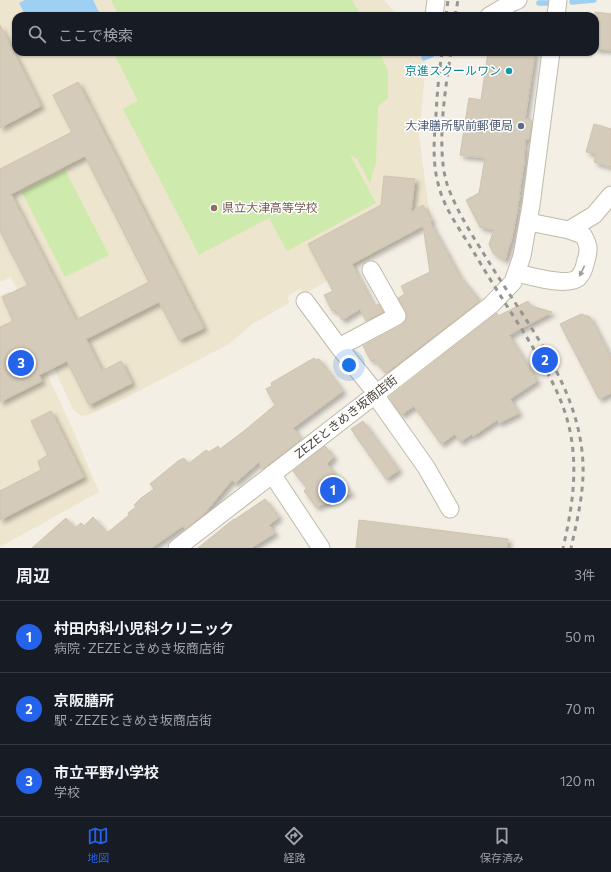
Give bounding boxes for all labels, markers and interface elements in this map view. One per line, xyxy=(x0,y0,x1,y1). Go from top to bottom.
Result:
search box xyxy=(12,12,599,56)
icon: search xyxy=(26,23,48,45)
text: ここで検索 xyxy=(58,26,133,44)
place label: 京進スクールワン xyxy=(405,63,501,77)
marker: 京進スクールワン xyxy=(504,66,514,76)
place label: 大津膳所駅前郵便局 xyxy=(405,118,513,132)
marker: 大津膳所駅前郵便局 xyxy=(516,121,526,131)
place label: 県立大津高等学校 xyxy=(222,200,318,214)
marker: 県立大津高等学校 xyxy=(209,203,219,213)
one-way arrow xyxy=(579,266,585,277)
pin: 2 xyxy=(532,345,558,375)
pin: 3 xyxy=(8,348,34,378)
your location xyxy=(339,355,359,375)
street label: ZEZEときめき坂商店街 xyxy=(291,372,399,461)
pin: 1 xyxy=(320,475,346,505)
text: 周辺 xyxy=(16,565,50,586)
text: 3件 xyxy=(575,567,595,583)
text: 村田内科小児科クリニック xyxy=(54,619,234,637)
text: 1 xyxy=(26,629,32,645)
text: 50 m xyxy=(565,629,595,645)
text: 病院 · ZEZEときめき坂商店街 xyxy=(54,640,225,656)
text: 京阪膳所 xyxy=(54,691,114,709)
text: 2 xyxy=(25,701,33,717)
text: 70 m xyxy=(566,701,595,717)
text: 駅 · ZEZEときめき坂商店街 xyxy=(54,712,212,728)
text: 市立平野小学校 xyxy=(54,763,159,781)
text: 3 xyxy=(25,773,33,789)
text: 120 m xyxy=(560,773,595,789)
text: 学校 xyxy=(54,784,80,800)
tab: 地図 xyxy=(87,825,109,865)
tab: 経路 xyxy=(283,825,305,865)
tab: 保存済み xyxy=(480,825,524,865)

